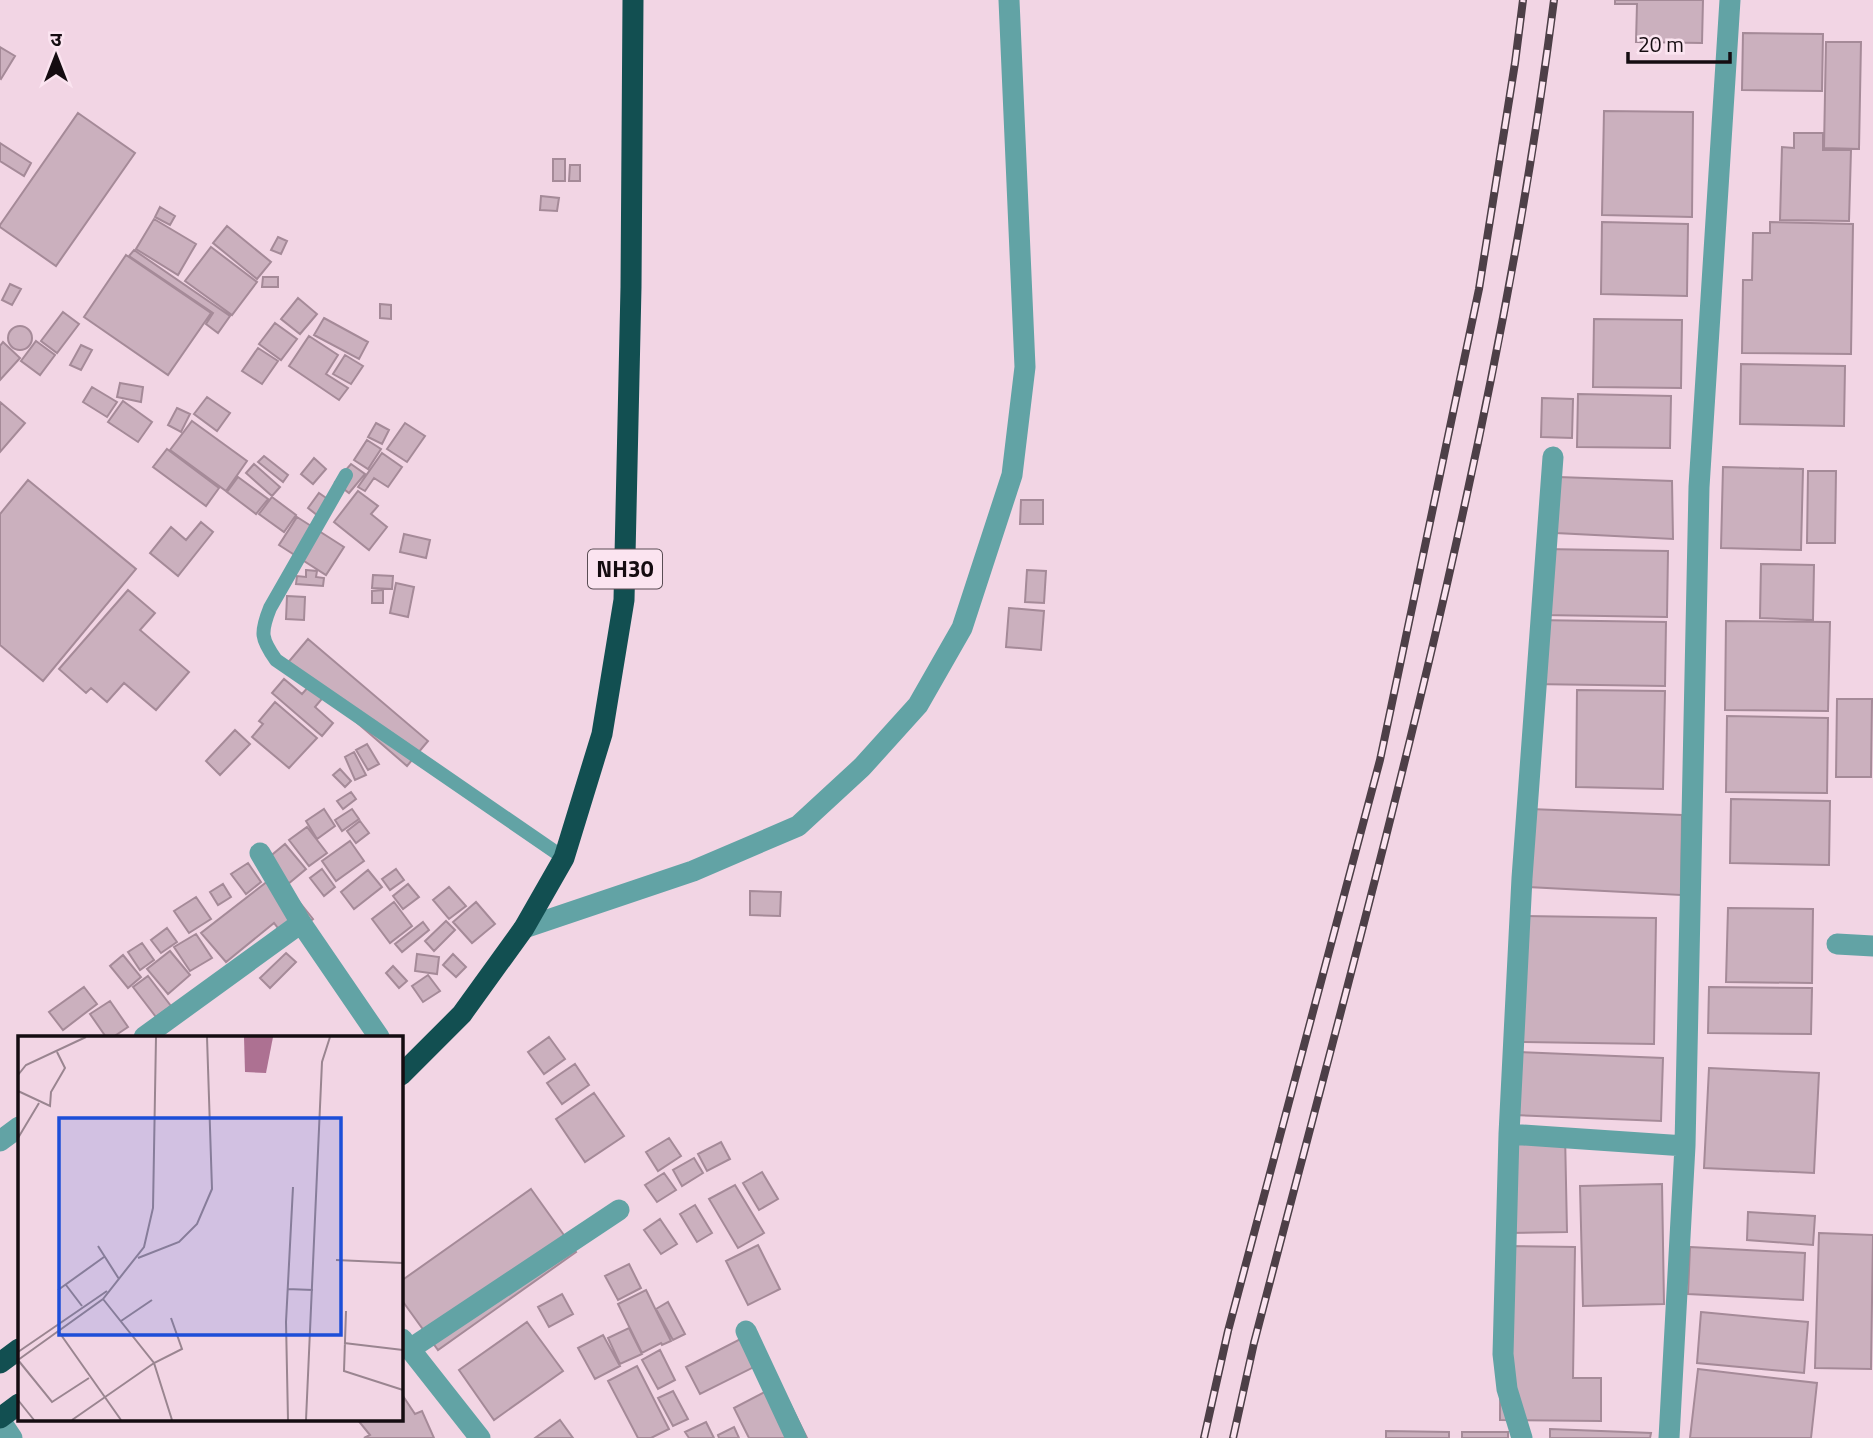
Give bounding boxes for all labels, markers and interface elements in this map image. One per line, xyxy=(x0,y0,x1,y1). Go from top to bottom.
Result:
north arrow xyxy=(21,21,91,91)
scale bar xyxy=(1628,21,1730,65)
text: उ xyxy=(50,24,62,53)
text: 20 m xyxy=(1638,28,1684,60)
road number: NH30 xyxy=(588,550,662,589)
inset map xyxy=(18,1036,402,1420)

